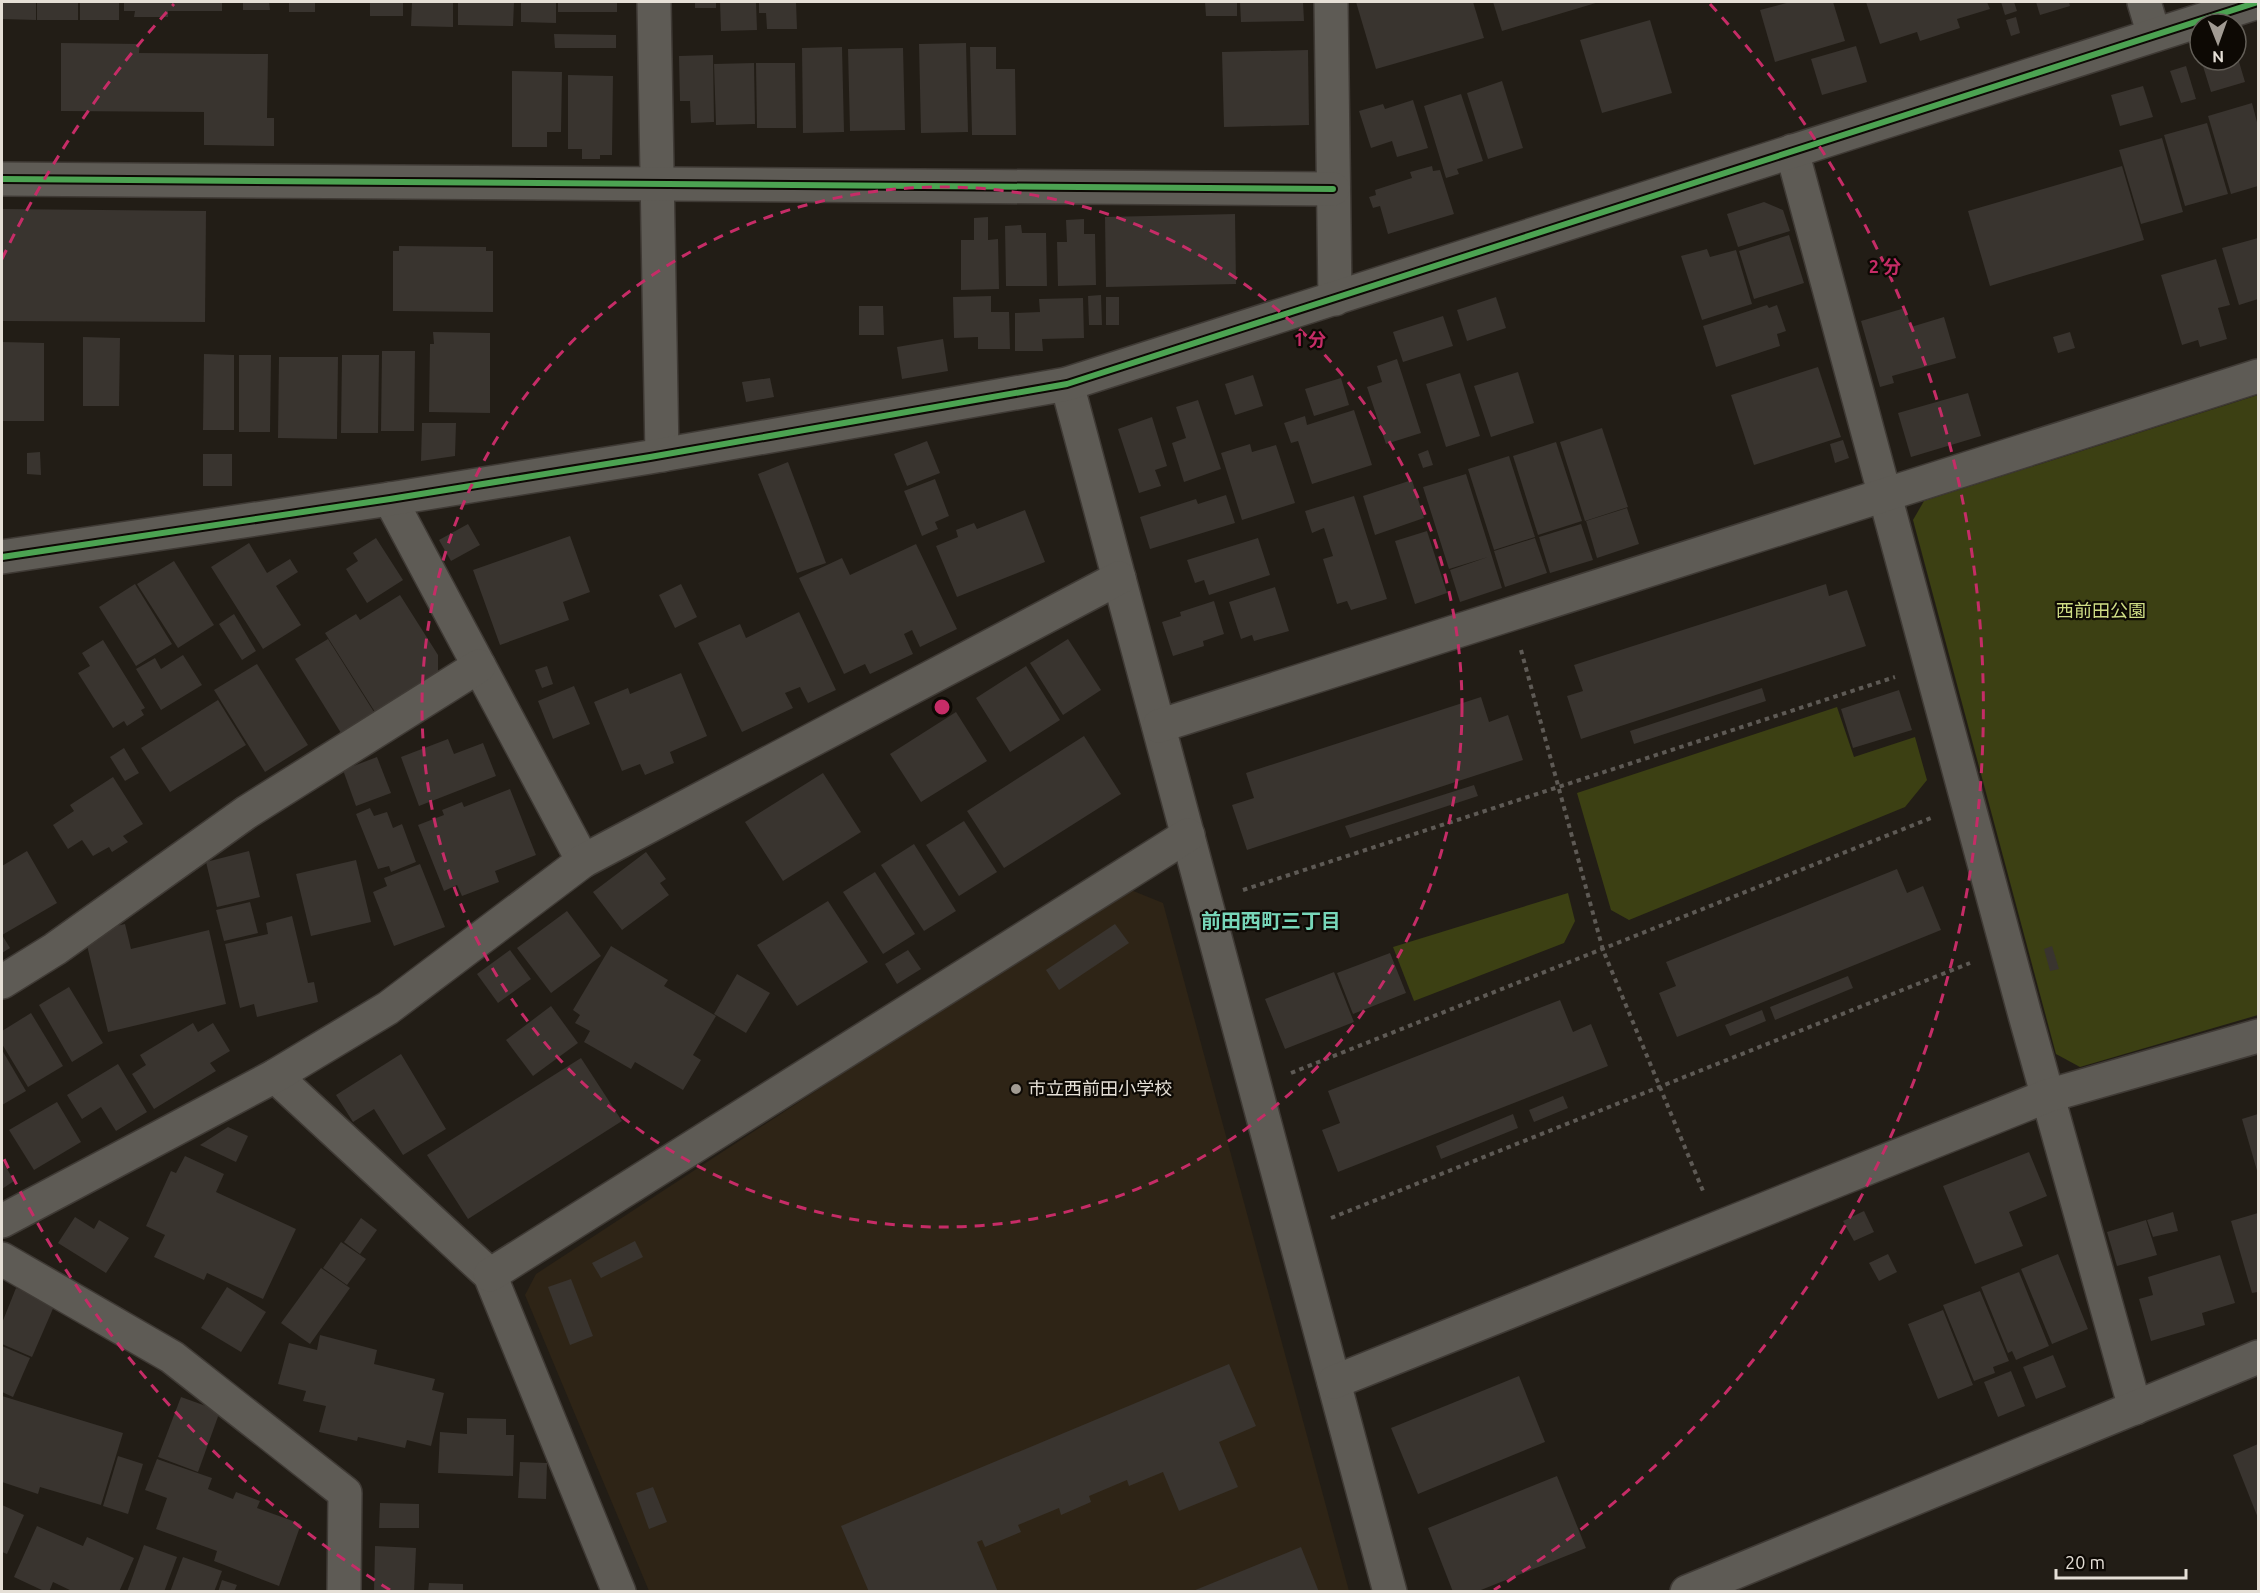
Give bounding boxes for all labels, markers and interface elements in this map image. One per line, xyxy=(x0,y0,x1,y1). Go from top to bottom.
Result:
north arrow xyxy=(2188,12,2248,72)
text: N xyxy=(2212,48,2224,66)
text: 2 分 xyxy=(1869,256,1901,276)
text: 1 分 xyxy=(1294,329,1326,349)
park label: 西前田公園 xyxy=(2056,600,2146,620)
centre of rings xyxy=(932,697,952,717)
district label: 前田西町三丁目 xyxy=(1201,909,1341,932)
place label: 市立西前田小学校 xyxy=(1028,1078,1172,1098)
marker: 市立西前田小学校 xyxy=(1009,1082,1023,1096)
scale bar xyxy=(2056,1542,2186,1580)
text: 20 m xyxy=(2065,1552,2105,1572)

